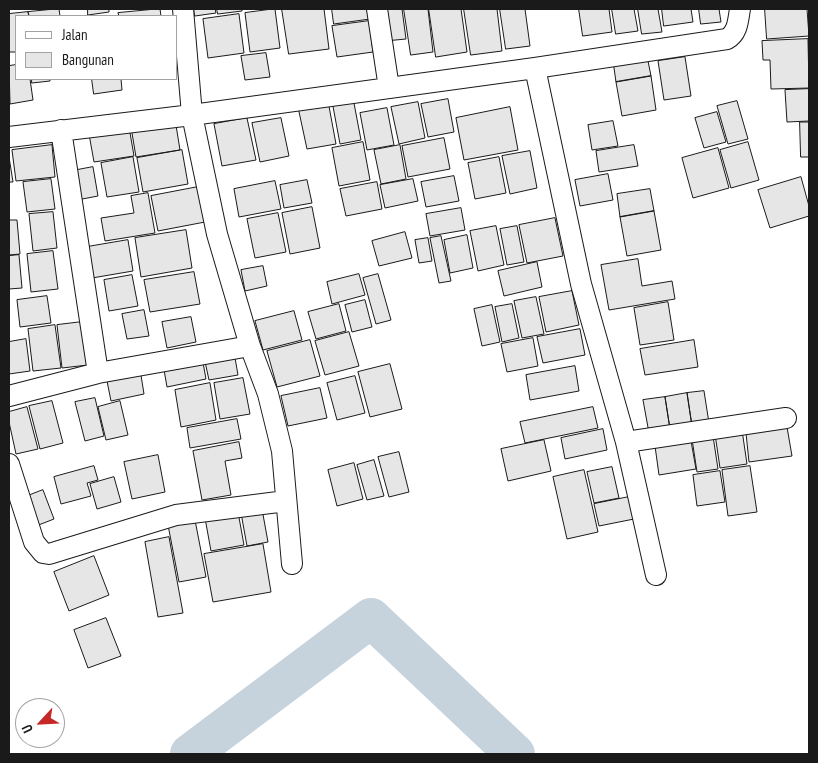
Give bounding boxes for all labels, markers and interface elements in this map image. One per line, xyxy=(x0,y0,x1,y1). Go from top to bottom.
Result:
legend xyxy=(15,15,178,80)
text: Jalan xyxy=(62,25,88,44)
text: Bangunan xyxy=(62,50,114,69)
north arrow xyxy=(15,698,65,748)
text: U xyxy=(18,722,37,736)

